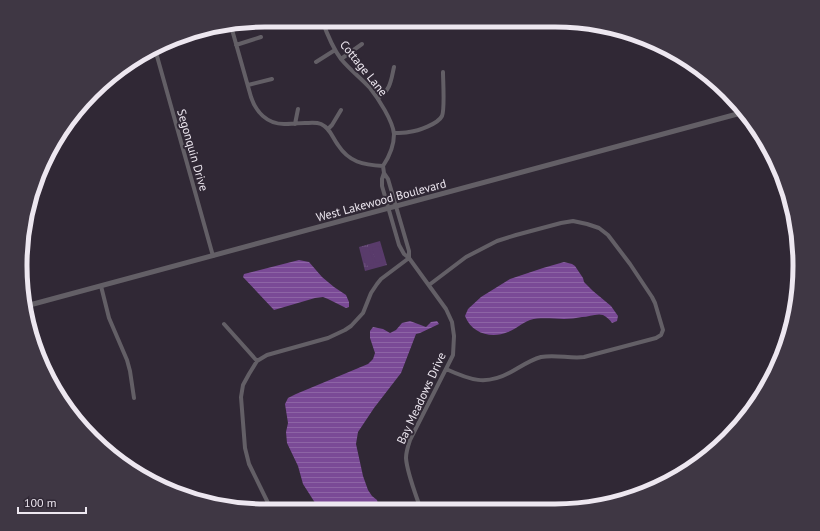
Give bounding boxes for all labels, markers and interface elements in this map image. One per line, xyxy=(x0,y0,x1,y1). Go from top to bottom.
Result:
street label: Cottage Lane xyxy=(337,37,391,99)
street label: Segonquin Drive xyxy=(174,107,212,193)
street label: West Lakewood Boulevard xyxy=(314,175,448,225)
street label: Bay Meadows Drive xyxy=(393,350,449,446)
scale bar xyxy=(18,489,86,515)
text: 100 m xyxy=(24,495,57,510)

